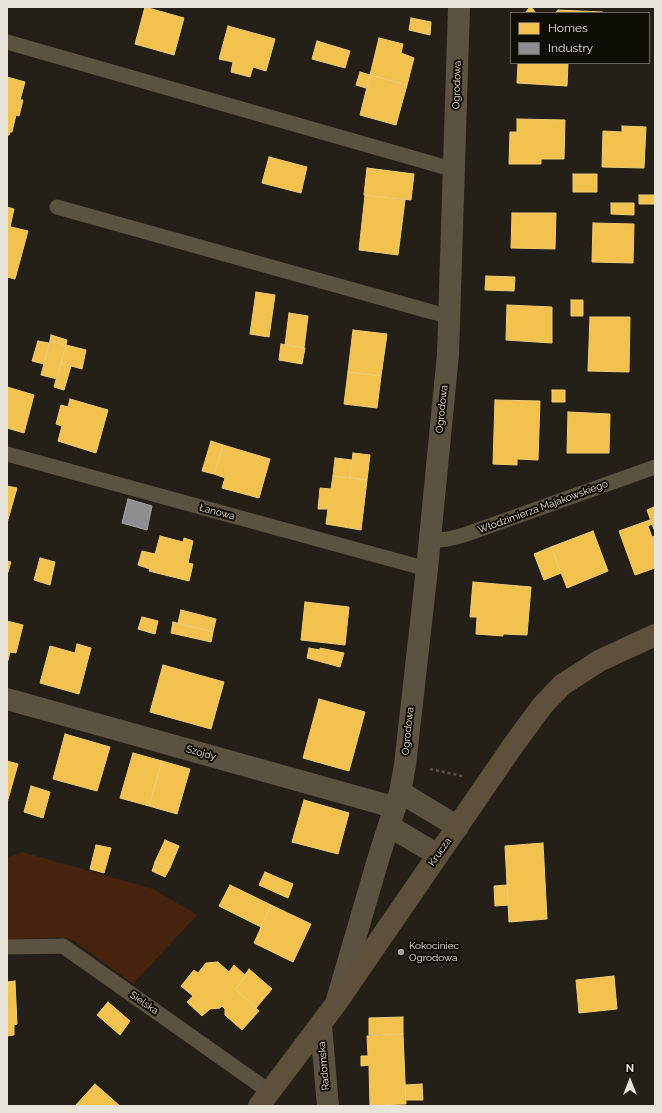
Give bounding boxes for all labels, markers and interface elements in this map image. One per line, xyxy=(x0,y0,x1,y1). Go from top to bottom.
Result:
legend xyxy=(510,12,650,64)
text: Homes xyxy=(548,21,588,35)
text: Industry xyxy=(548,41,593,55)
street label: Ogrodowa xyxy=(450,61,464,109)
street label: Ogrodowa xyxy=(434,384,450,434)
street label: Włodzimierza Majakowskiego xyxy=(476,478,610,536)
street label: Łanowa xyxy=(198,501,236,523)
street label: Ogrodowa xyxy=(400,706,416,756)
street label: Szojdy xyxy=(185,743,217,763)
street label: Krucza xyxy=(426,836,454,868)
place label: Kokociniec Ogrodowa xyxy=(409,940,459,964)
marker: Kokociniec Ogrodowa xyxy=(396,947,406,957)
street label: Sielska xyxy=(127,989,161,1017)
street label: Radomska xyxy=(316,1041,332,1091)
north arrow xyxy=(610,1061,650,1101)
text: N xyxy=(626,1062,634,1075)

